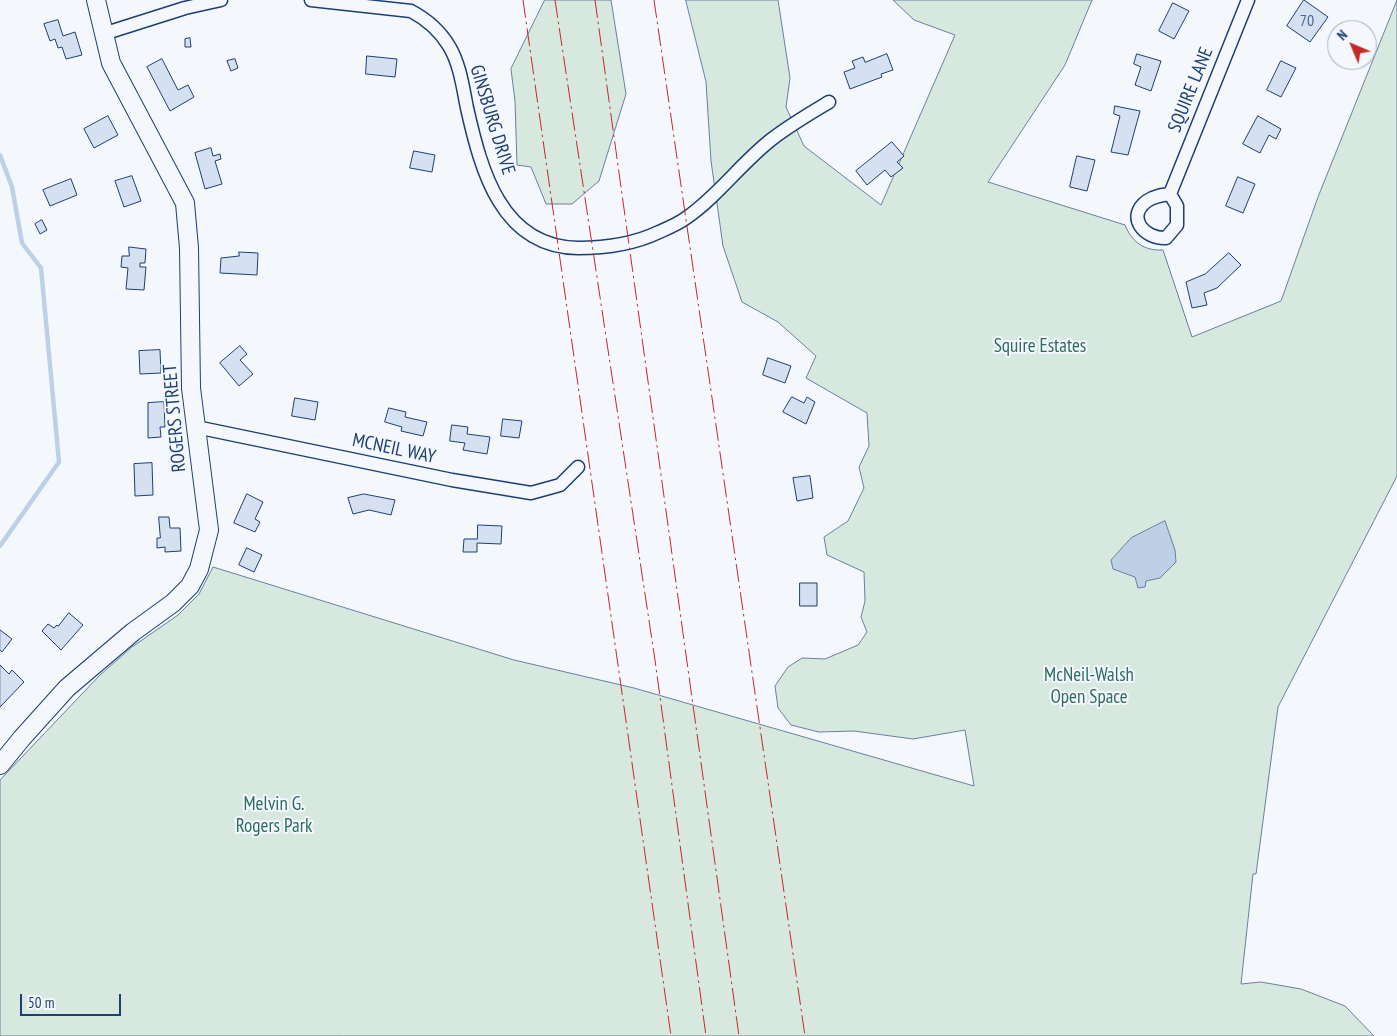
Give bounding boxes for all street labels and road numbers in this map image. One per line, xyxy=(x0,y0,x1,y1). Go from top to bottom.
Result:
street label: SQUIRE LANE xyxy=(1164,44,1218,136)
street label: GINSBURG DRIVE xyxy=(465,62,519,178)
street label: ROGERS STREET xyxy=(159,363,191,473)
street label: MCNEIL WAY xyxy=(350,429,438,469)

